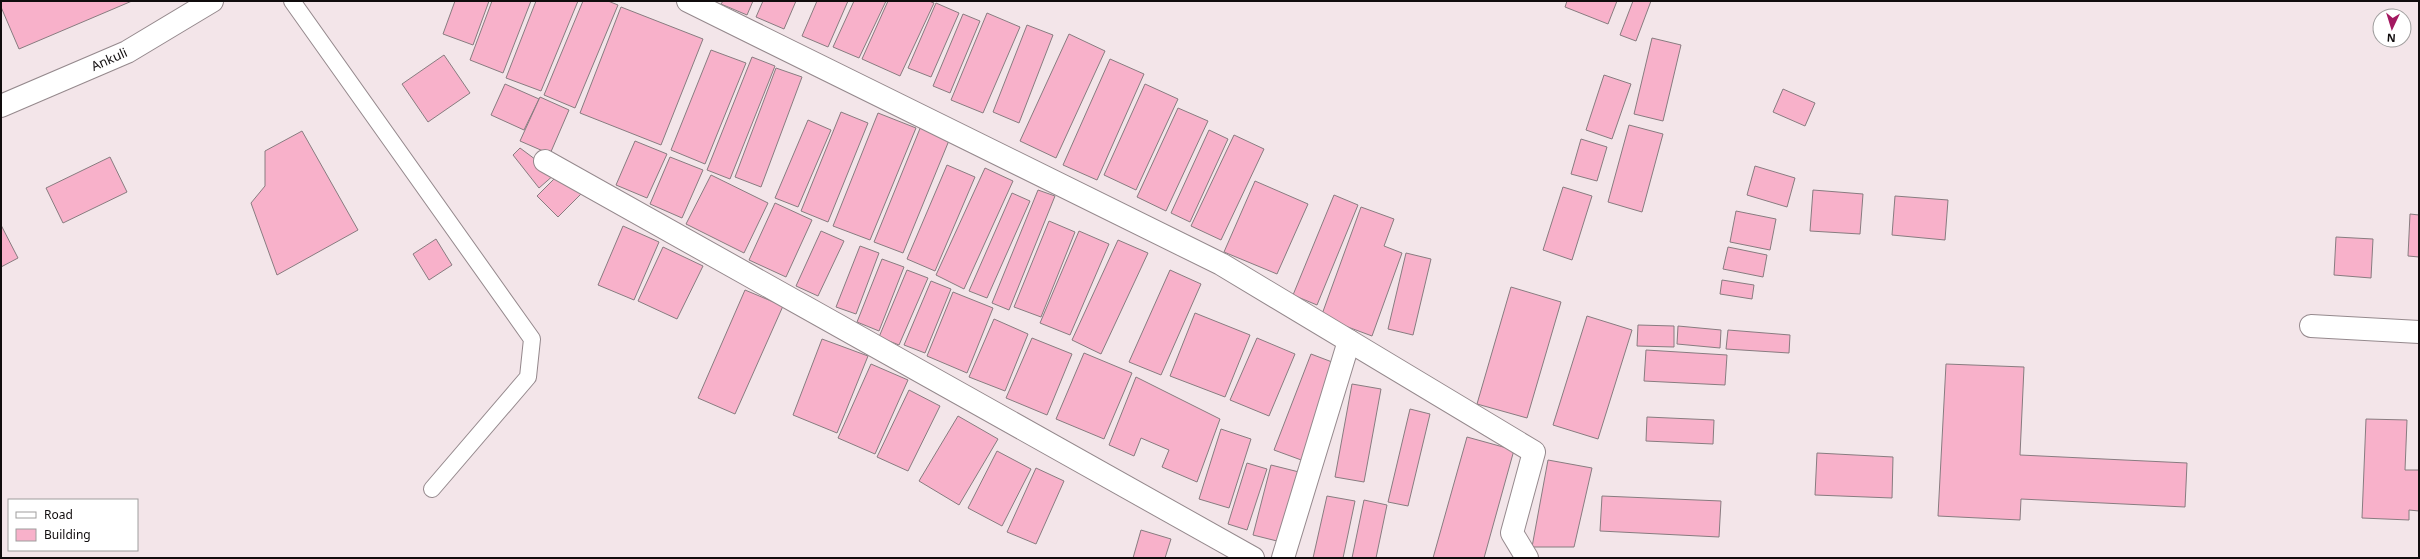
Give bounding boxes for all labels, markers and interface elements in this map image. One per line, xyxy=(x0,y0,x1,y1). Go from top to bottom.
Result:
north arrow xyxy=(2372,8,2412,48)
text: N xyxy=(2386,31,2396,46)
street label: Ankuli xyxy=(88,43,130,75)
legend xyxy=(8,499,138,551)
text: Road xyxy=(44,506,73,523)
text: Building xyxy=(44,526,91,543)

